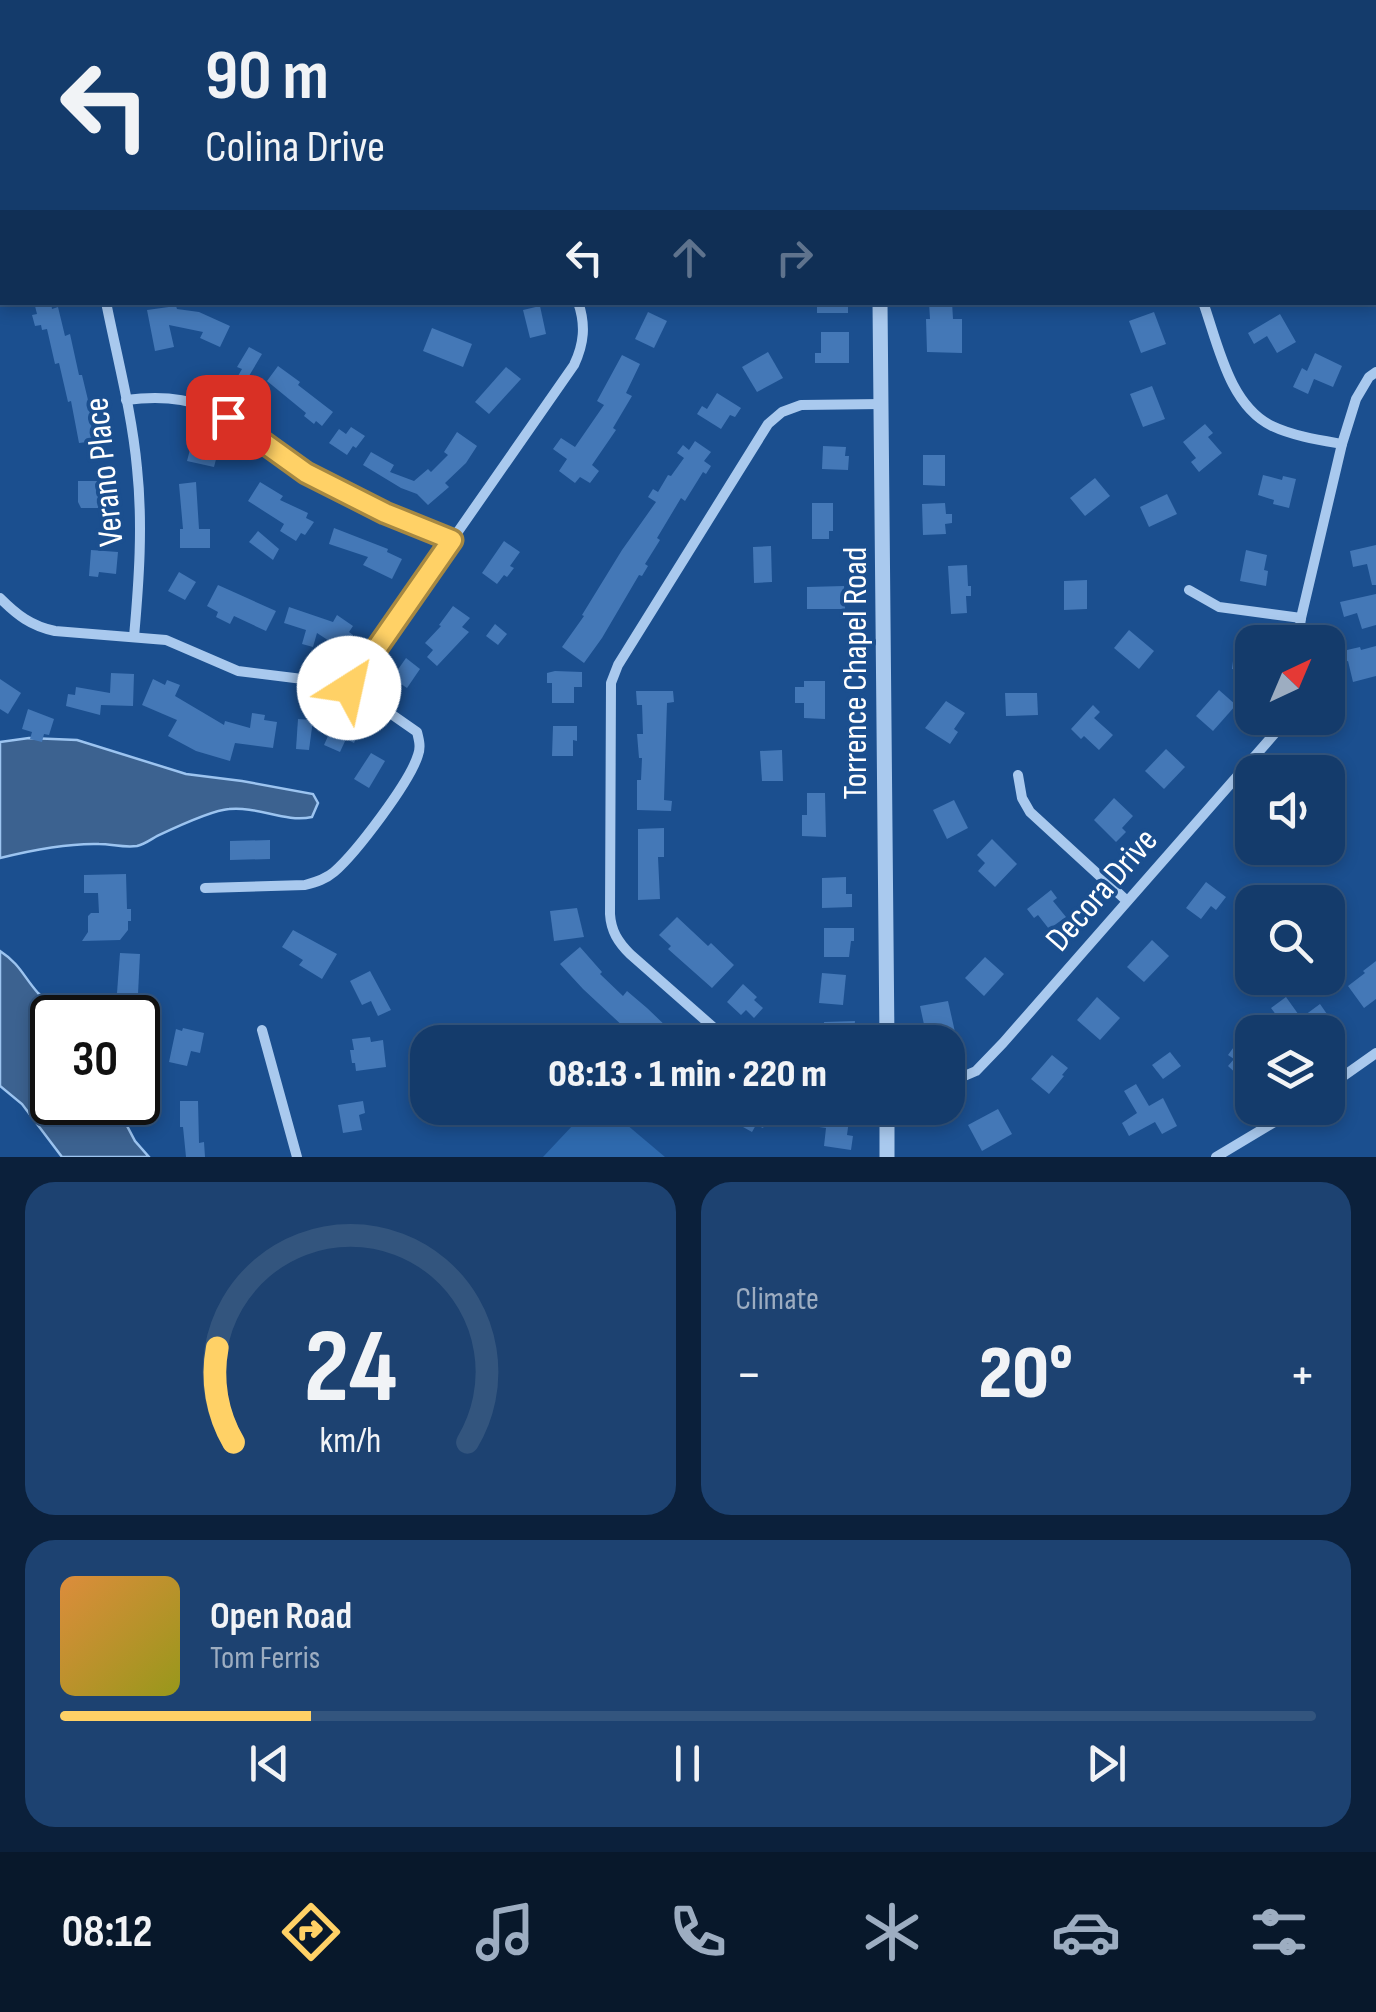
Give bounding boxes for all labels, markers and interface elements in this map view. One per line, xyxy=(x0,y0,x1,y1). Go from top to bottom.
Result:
text: 90 m xyxy=(205,35,329,119)
icon: left xyxy=(40,40,170,170)
text: Colina Drive xyxy=(205,120,385,175)
icon: left xyxy=(557,230,612,285)
icon: ahead xyxy=(662,230,717,285)
icon: right xyxy=(767,230,822,285)
pin xyxy=(186,375,271,460)
icon: arrive xyxy=(201,390,256,445)
street label: Verano Place xyxy=(75,395,134,548)
street label: Torrence Chapel Road xyxy=(834,547,877,799)
north arrow xyxy=(1235,625,1345,735)
map controls xyxy=(1235,625,1345,1125)
position arrow xyxy=(297,636,401,740)
button: sound xyxy=(1235,755,1345,865)
street label: Decora Drive xyxy=(1037,820,1167,960)
button: search xyxy=(1235,885,1345,995)
speed limit sign: 30 xyxy=(30,995,160,1125)
button: layers xyxy=(1235,1015,1345,1125)
text: 08:13 · 1 min · 220 m xyxy=(548,1052,827,1097)
text: Climate xyxy=(736,1280,819,1319)
text: 24 xyxy=(303,1306,397,1431)
text: 20° xyxy=(979,1329,1073,1420)
text: − xyxy=(736,1342,762,1409)
text: + xyxy=(1289,1342,1316,1409)
text: km/h xyxy=(319,1420,381,1463)
text: Open Road xyxy=(210,1594,352,1639)
text: Tom Ferris xyxy=(210,1639,320,1678)
icon: previous xyxy=(242,1736,297,1791)
icon: pause xyxy=(660,1736,715,1791)
icon: next xyxy=(1079,1736,1134,1791)
icon: directions xyxy=(276,1897,346,1967)
icon: music xyxy=(470,1897,540,1967)
icon: phone xyxy=(663,1897,733,1967)
icon: climate xyxy=(857,1897,927,1967)
icon: car xyxy=(1051,1897,1121,1967)
icon: filters xyxy=(1244,1897,1314,1967)
text: 08:12 xyxy=(62,1905,152,1960)

